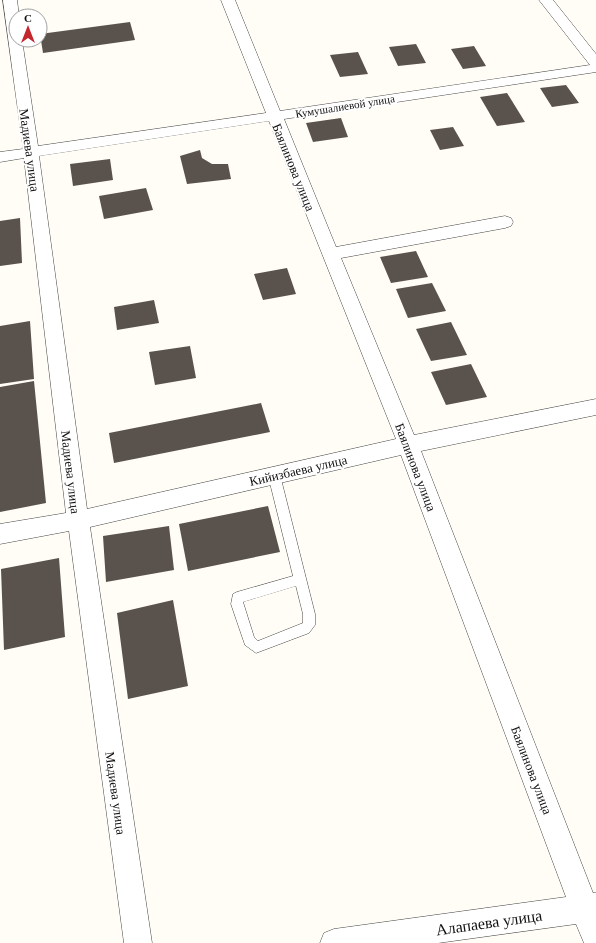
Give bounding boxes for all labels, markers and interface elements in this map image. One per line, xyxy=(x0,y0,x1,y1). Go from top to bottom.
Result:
north arrow xyxy=(8,8,48,48)
text: С xyxy=(24,12,32,24)
street label: Кумушалиевой улица xyxy=(294,92,396,120)
street label: Мадиева улица xyxy=(16,108,43,193)
street label: Баялинова улица xyxy=(269,121,318,213)
street label: Баялинова улица xyxy=(392,421,439,514)
street label: Мадиева улица xyxy=(58,430,83,515)
street label: Кийизбаева улица xyxy=(248,452,349,489)
street label: Баялинова улица xyxy=(508,724,555,817)
street label: Мадиева улица xyxy=(102,751,129,836)
street label: Алапаева улица xyxy=(435,907,543,939)

